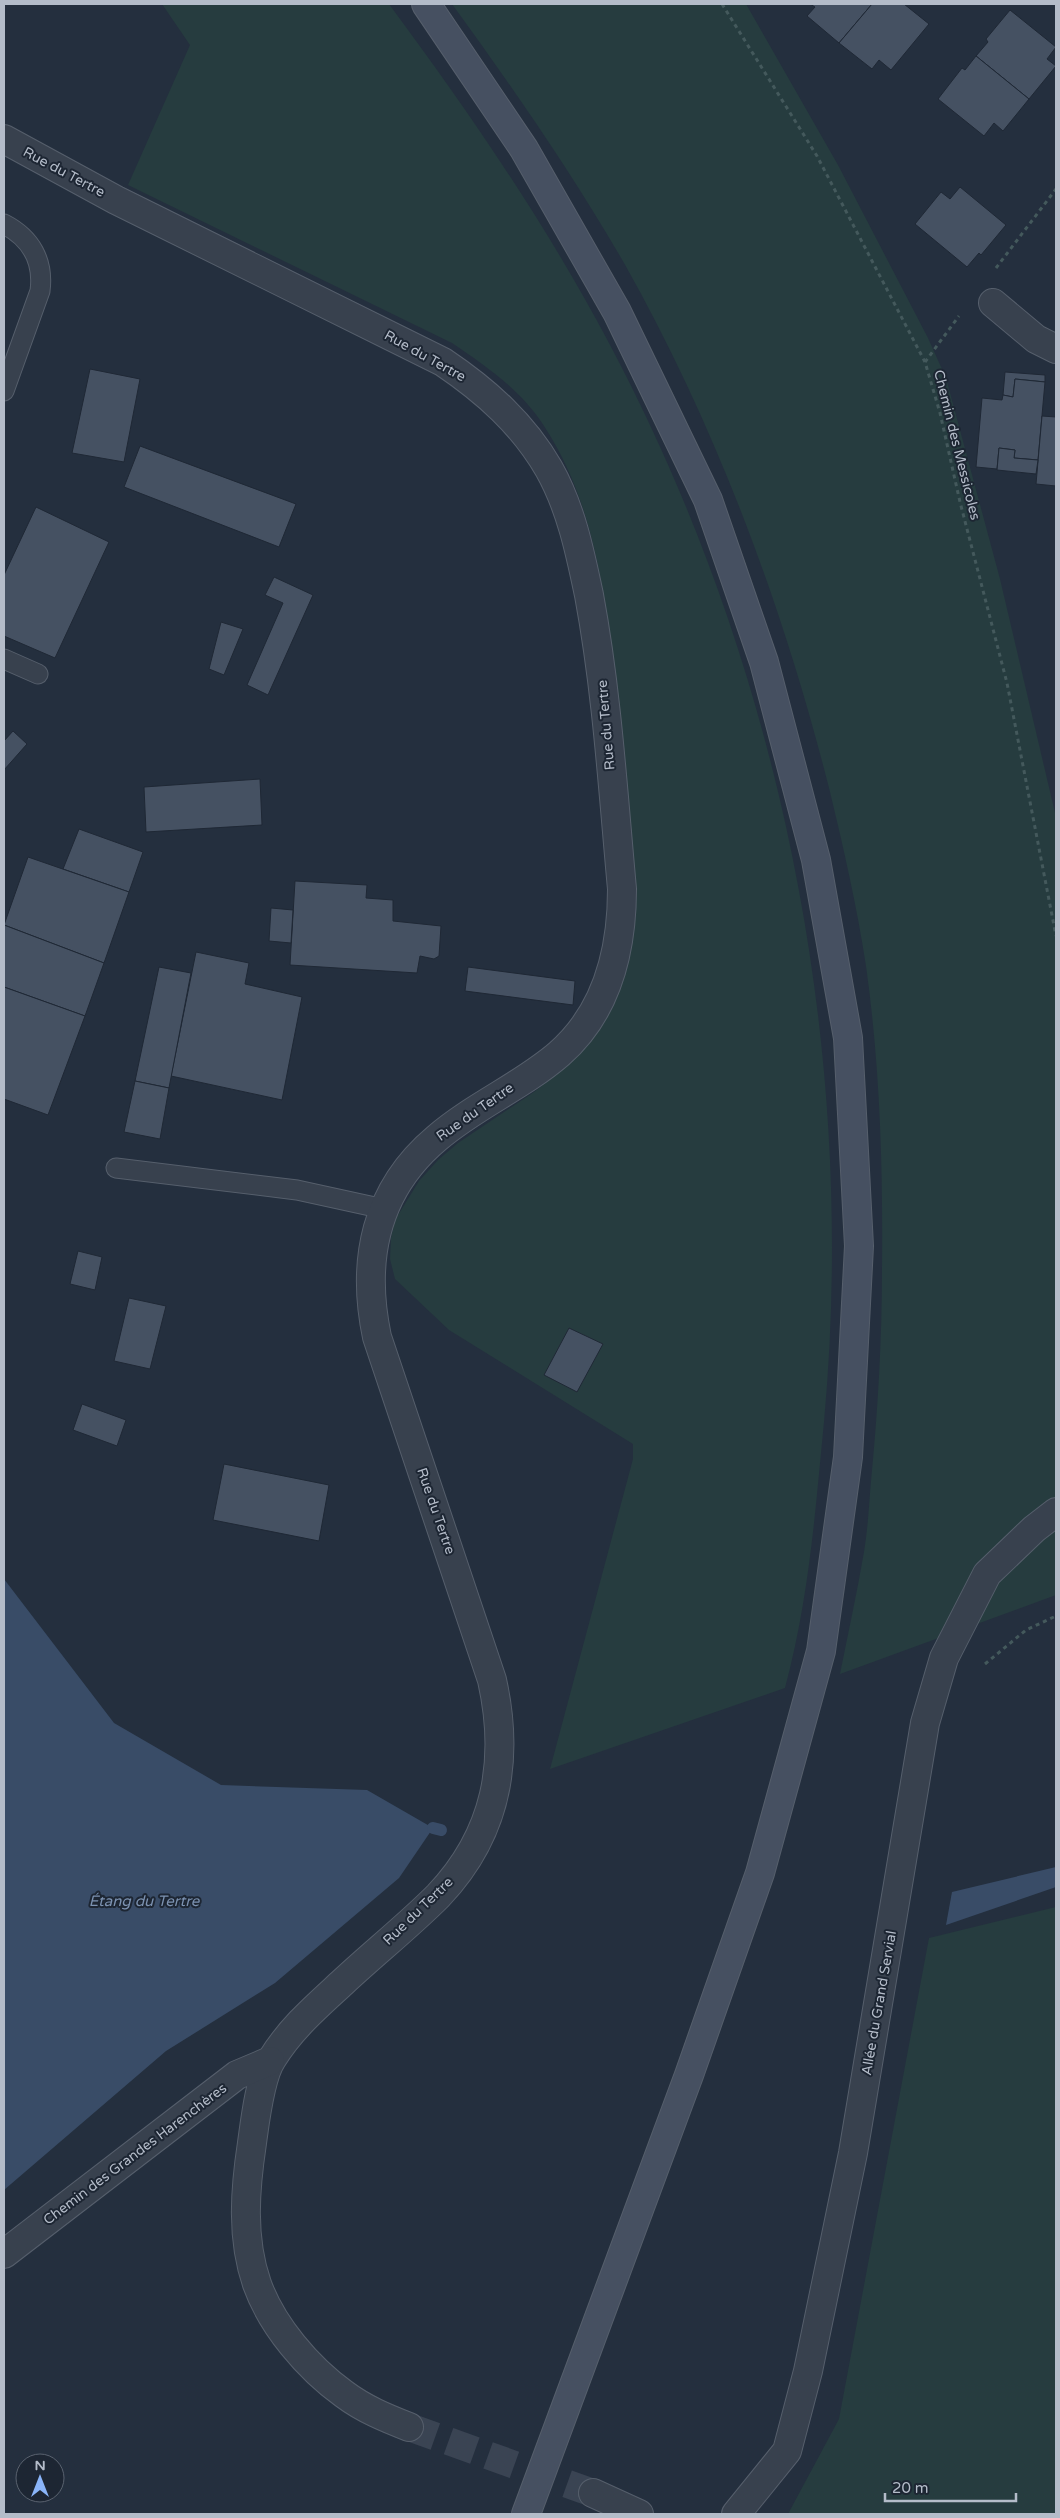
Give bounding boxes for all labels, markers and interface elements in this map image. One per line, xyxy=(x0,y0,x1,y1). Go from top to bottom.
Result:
street label: Rue du Tertre xyxy=(20,143,108,201)
street label: Rue du Tertre xyxy=(381,327,469,385)
street label: Chemin des Messicoles xyxy=(930,368,984,522)
street label: Rue du Tertre xyxy=(594,679,618,771)
street label: Rue du Tertre xyxy=(433,1079,517,1145)
street label: Rue du Tertre xyxy=(413,1465,459,1557)
street label: Rue du Tertre xyxy=(380,1873,456,1949)
water label: Étang du Tertre xyxy=(89,1892,201,1910)
street label: Allée du Grand Servial xyxy=(858,1929,900,2077)
street label: Chemin des Grandes Harenchères xyxy=(40,2079,230,2229)
north arrow xyxy=(15,2453,65,2503)
text: N xyxy=(34,2457,46,2474)
scale bar xyxy=(885,2470,1016,2502)
text: 20 m xyxy=(892,2479,929,2497)

